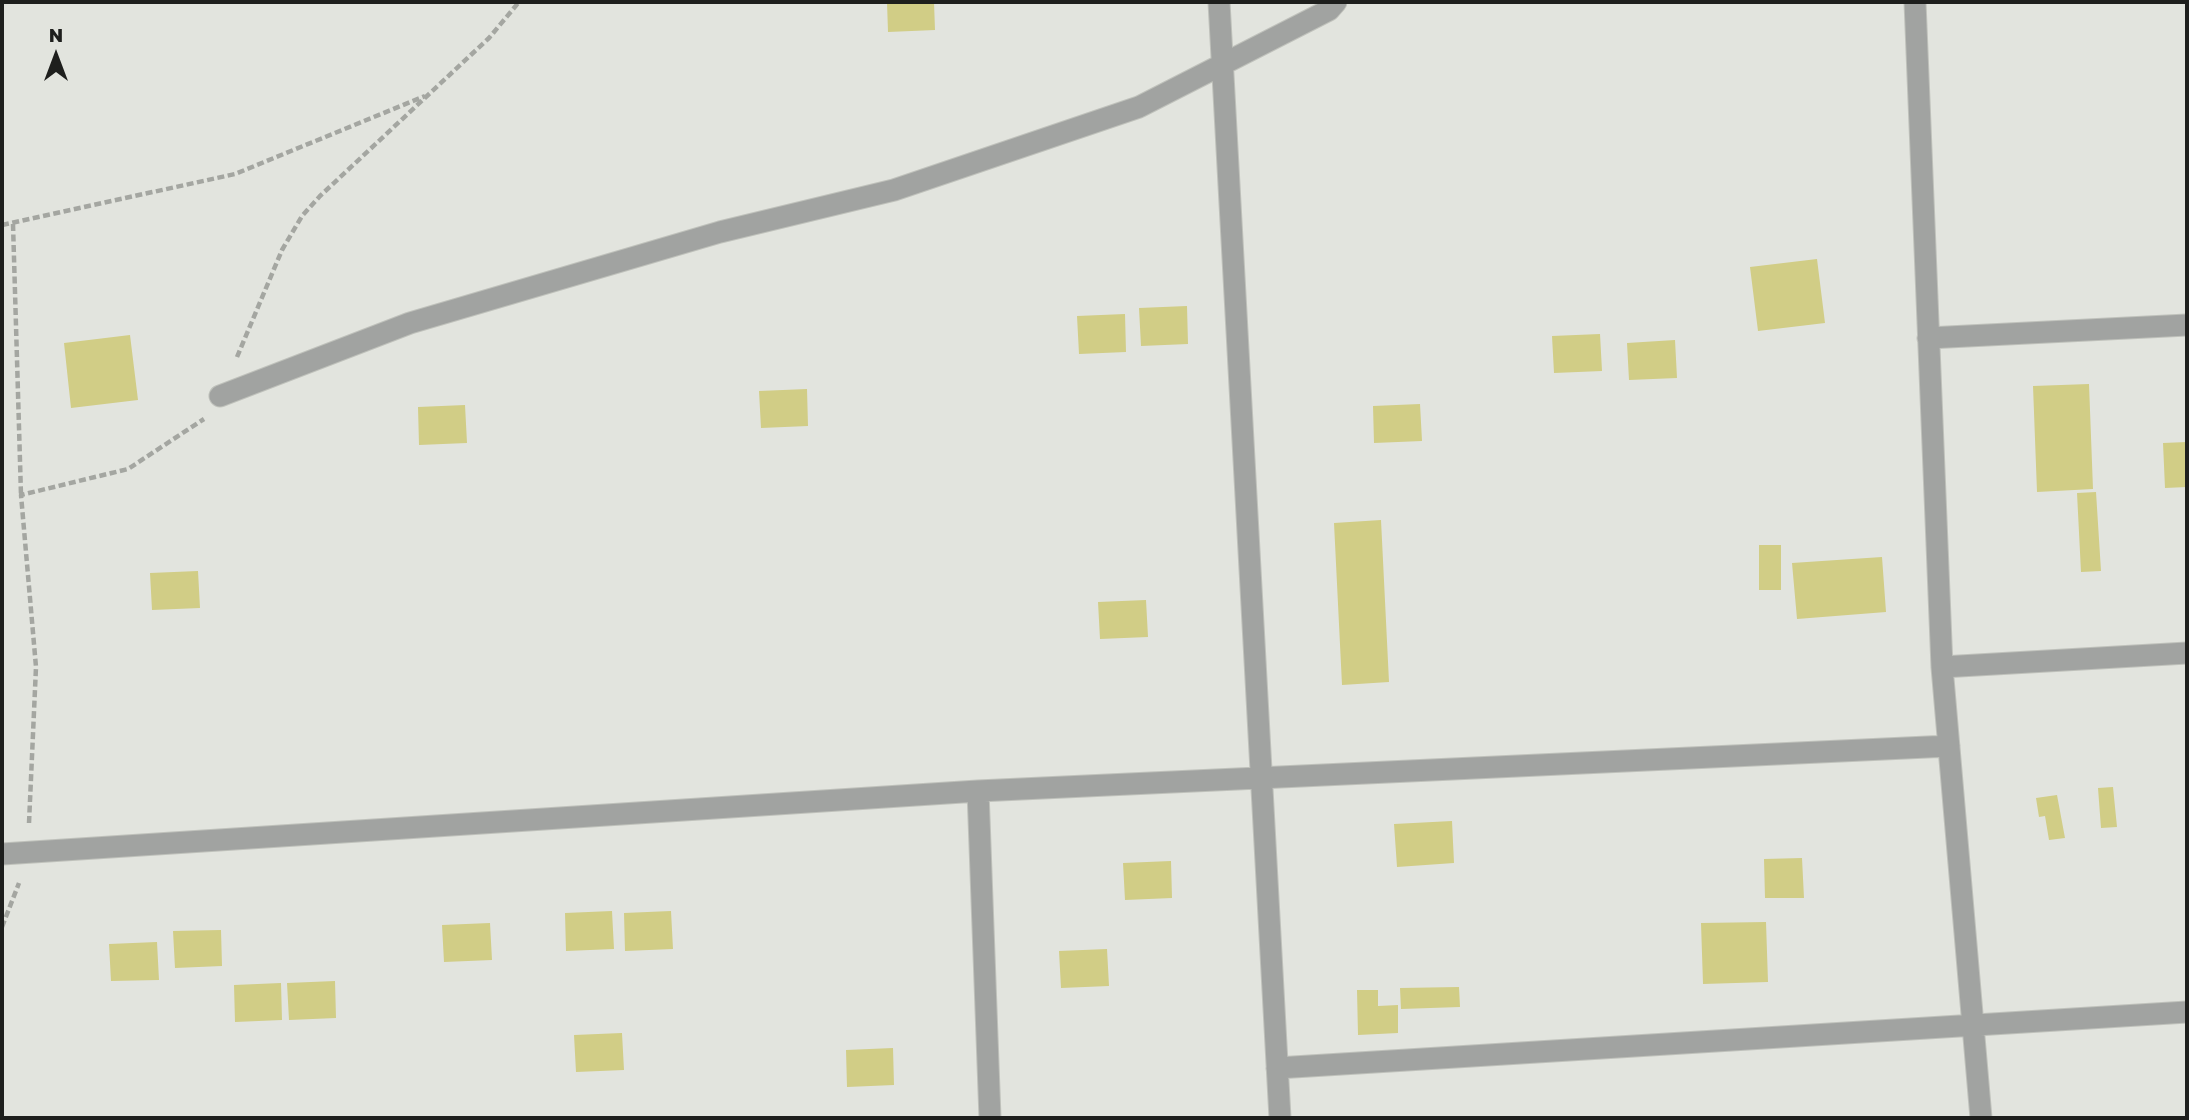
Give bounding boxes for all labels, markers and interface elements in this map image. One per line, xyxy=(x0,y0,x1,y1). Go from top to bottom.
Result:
north arrow xyxy=(21,21,91,91)
text: N xyxy=(49,23,63,46)

